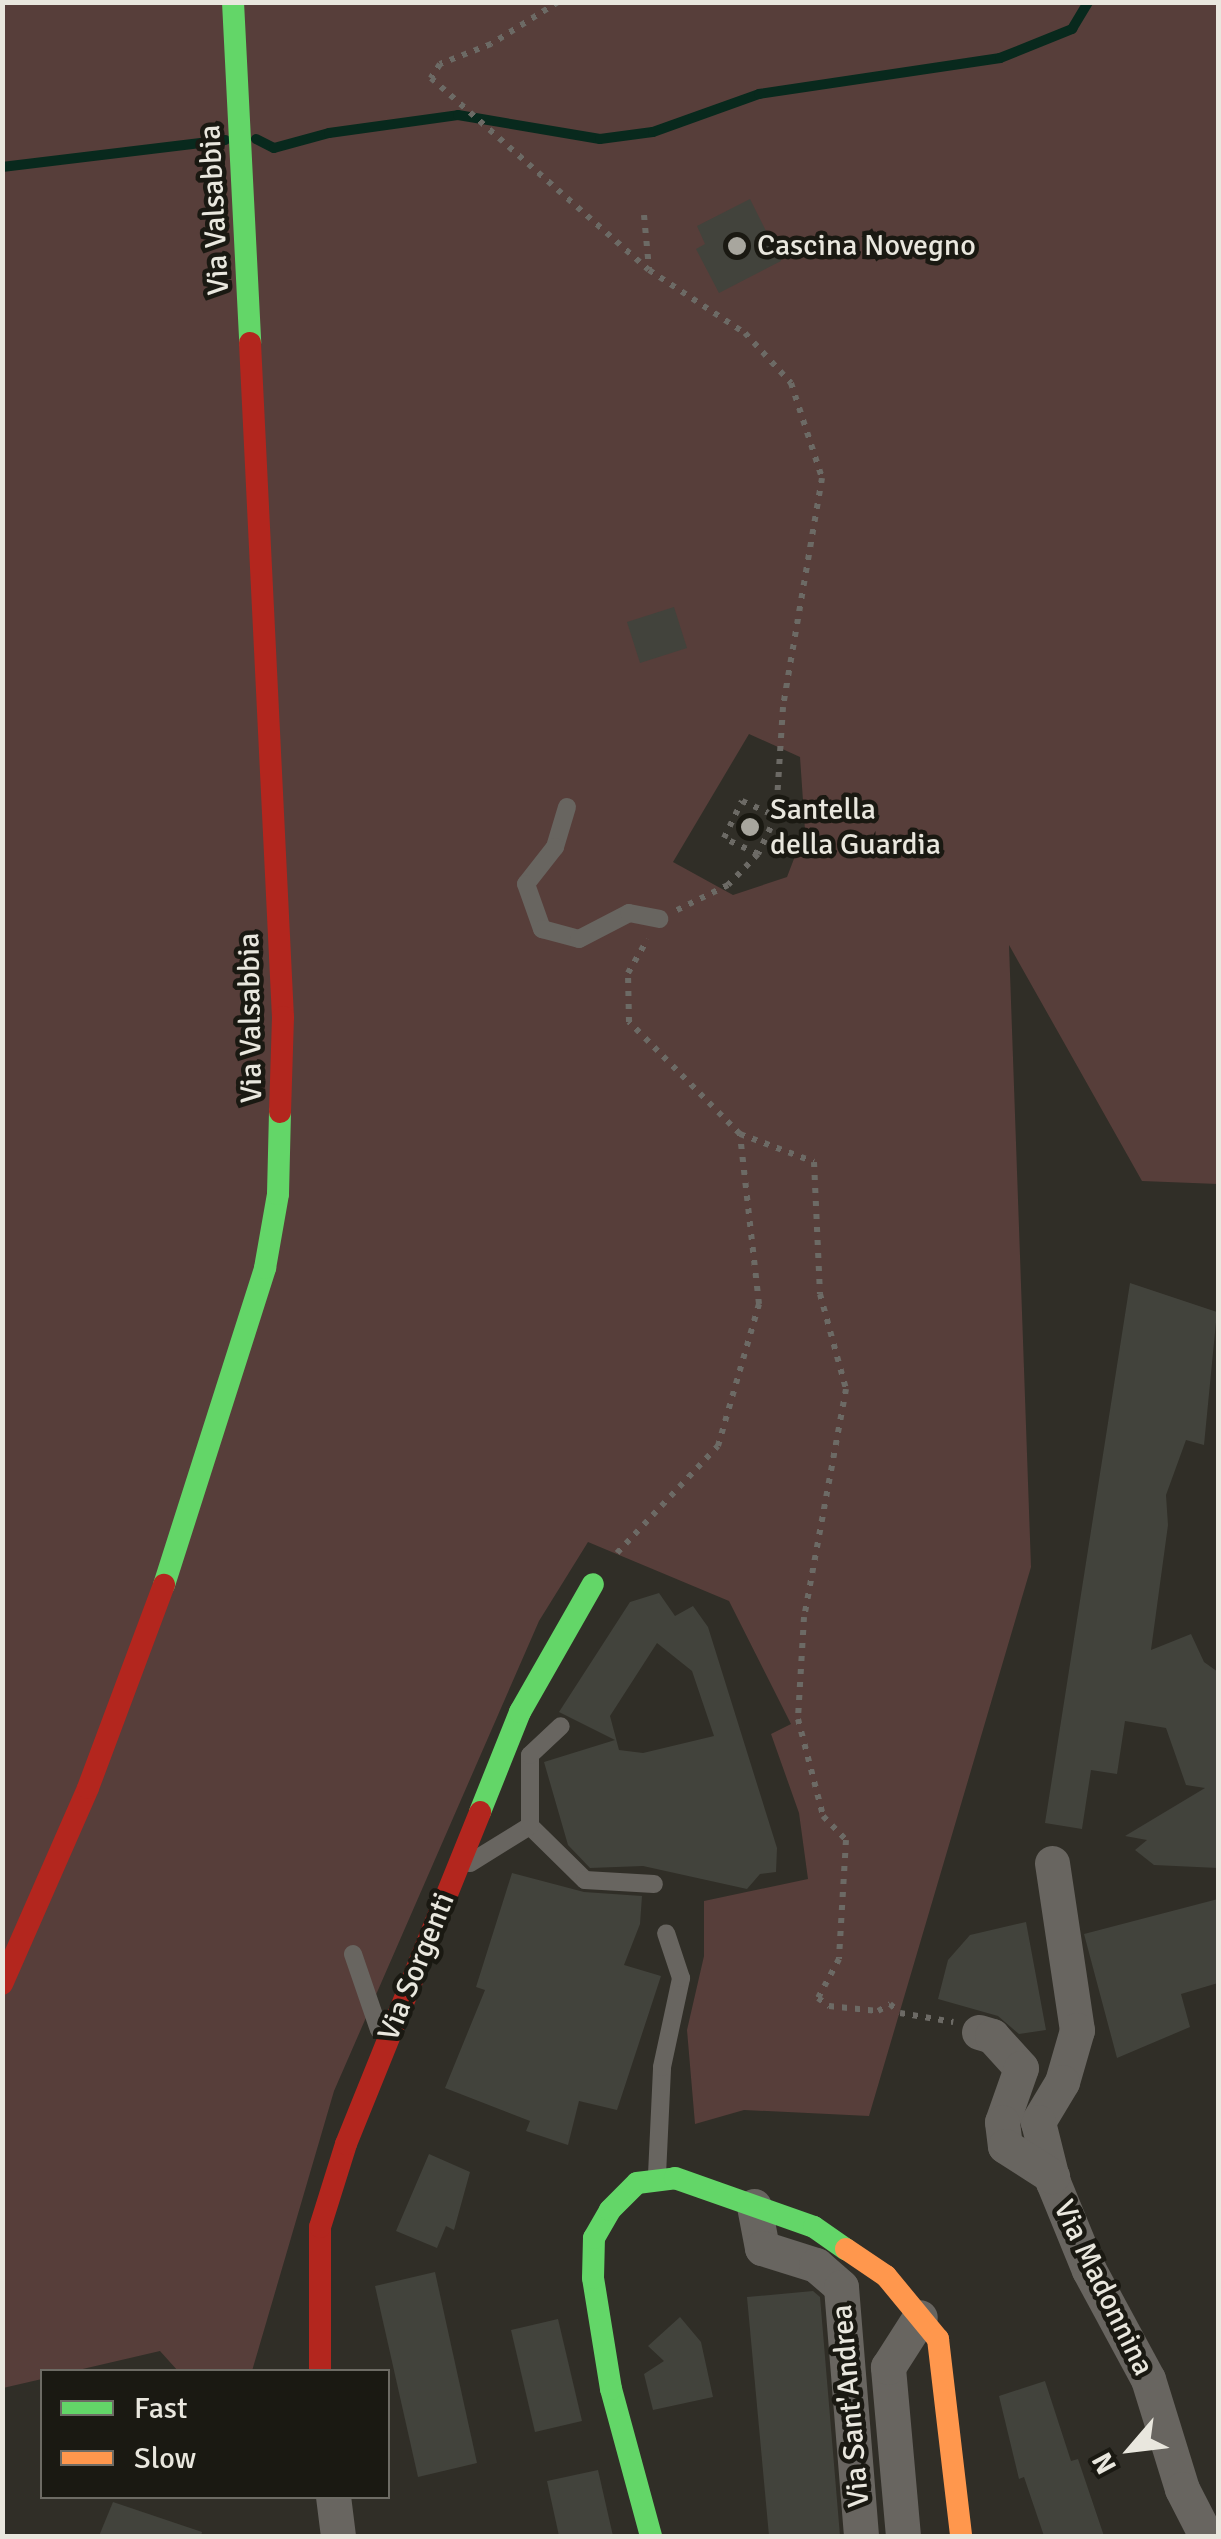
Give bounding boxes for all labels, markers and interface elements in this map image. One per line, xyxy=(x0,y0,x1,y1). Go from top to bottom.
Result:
street label: Via Valsabbia xyxy=(193,124,237,296)
place label: Cascina Novegno xyxy=(757,228,976,264)
marker: Cascina Novegno xyxy=(726,235,748,257)
place label: Santella della Guardia xyxy=(770,792,941,862)
marker: Santella della Guardia xyxy=(739,816,761,838)
street label: Via Valsabbia xyxy=(232,932,270,1104)
street label: Via Sorgenti xyxy=(371,1888,463,2046)
street label: Via Madonnina xyxy=(1045,2195,1161,2381)
street label: Via Sant'Andrea xyxy=(824,2303,878,2509)
legend xyxy=(40,2369,390,2499)
text: Fast xyxy=(134,2390,187,2427)
north arrow xyxy=(1081,2399,1181,2499)
text: Slow xyxy=(134,2440,196,2477)
text: N xyxy=(1085,2447,1124,2480)

